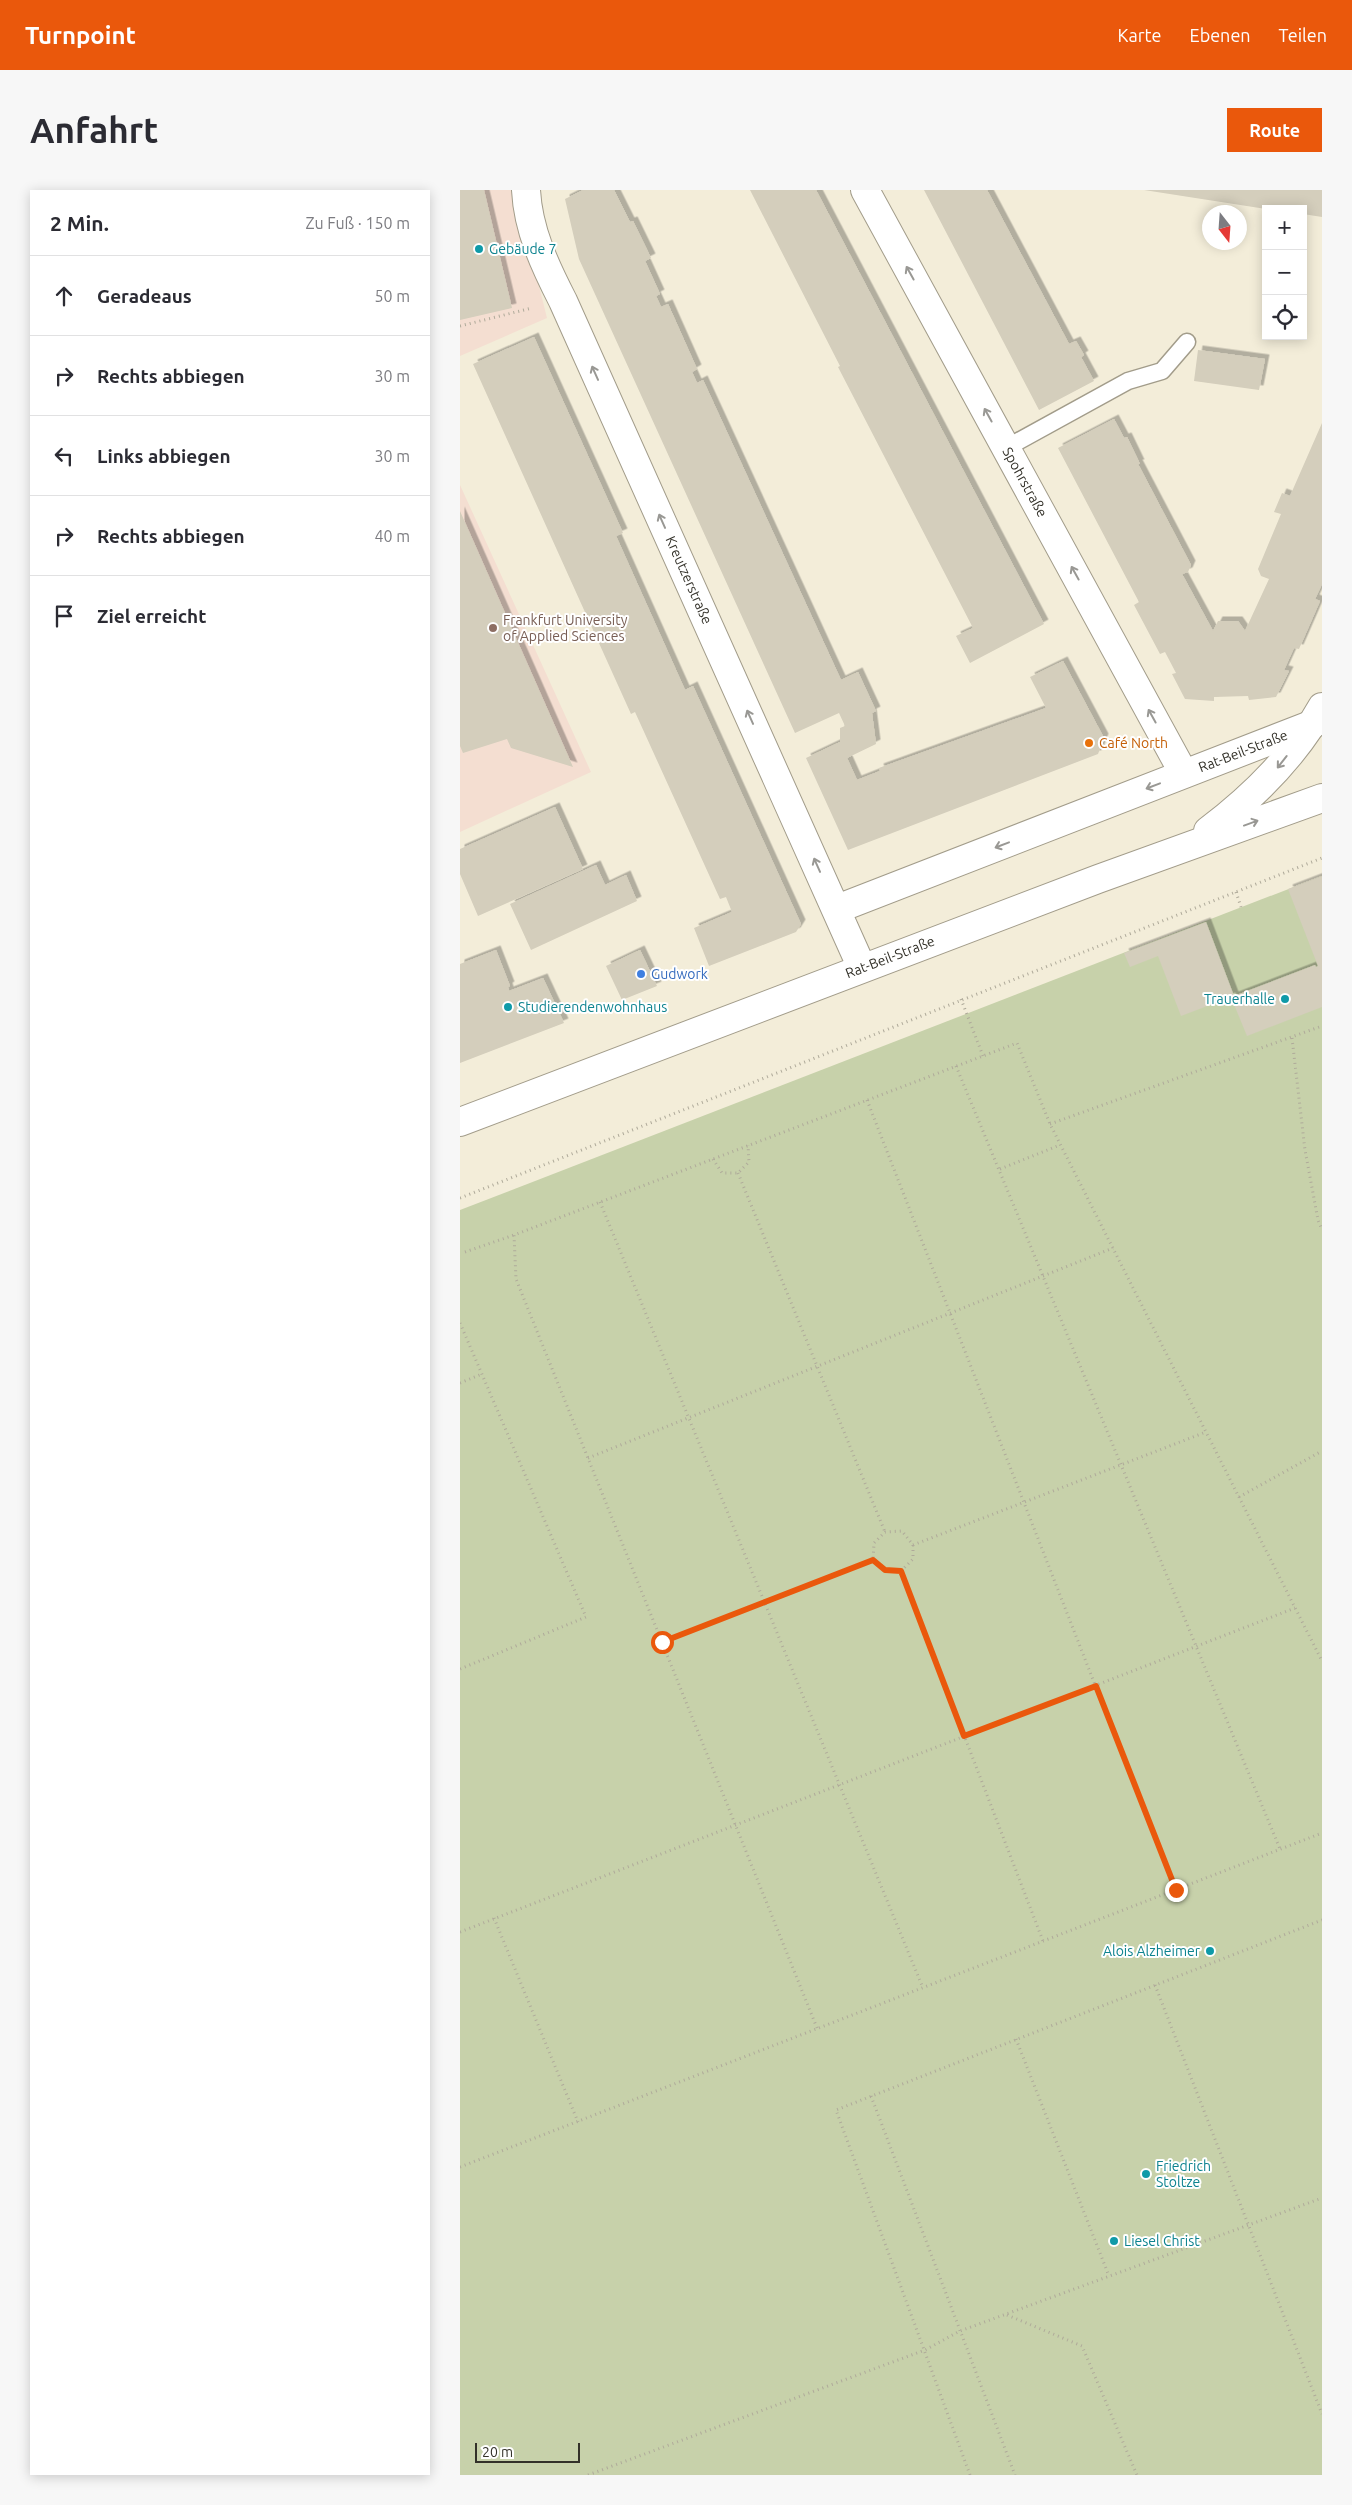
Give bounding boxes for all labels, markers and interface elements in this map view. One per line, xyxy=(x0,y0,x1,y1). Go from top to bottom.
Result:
text: Turnpoint xyxy=(25,22,136,49)
text: Karte xyxy=(1118,25,1162,45)
text: Ebenen xyxy=(1190,25,1251,45)
text: Teilen xyxy=(1279,25,1327,45)
button: Route xyxy=(1227,108,1322,152)
text: Anfahrt xyxy=(30,110,158,150)
north arrow xyxy=(1202,205,1247,250)
map controls xyxy=(1262,205,1307,340)
button: + xyxy=(1262,205,1307,250)
text: 2 Min. xyxy=(50,211,109,235)
text: Zu Fuß · 150 m xyxy=(305,214,410,232)
place label: Gebäude 7 xyxy=(489,241,556,257)
marker: Gebäude 7 xyxy=(473,243,485,255)
button: − xyxy=(1262,250,1307,295)
one-way arrow xyxy=(905,266,915,281)
icon: ahead xyxy=(50,282,78,310)
text: Geradeaus xyxy=(97,285,192,307)
text: 50 m xyxy=(374,287,410,305)
button: locate xyxy=(1262,295,1307,340)
icon: right xyxy=(50,362,78,390)
text: Rechts abbiegen xyxy=(97,365,245,387)
one-way arrow xyxy=(590,365,600,380)
text: 30 m xyxy=(374,367,410,385)
one-way arrow xyxy=(983,409,993,423)
icon: left xyxy=(50,442,78,470)
street label: Spohrstraße xyxy=(999,444,1051,520)
text: Links abbiegen xyxy=(97,445,231,467)
text: 30 m xyxy=(374,447,410,465)
one-way arrow xyxy=(657,514,666,529)
icon: right xyxy=(50,522,78,550)
text: Rechts abbiegen xyxy=(97,525,245,547)
text: 40 m xyxy=(374,527,410,545)
street label: Kreutzerstraße xyxy=(662,534,716,626)
one-way arrow xyxy=(1069,567,1079,581)
icon: arrive xyxy=(50,602,78,630)
text: Ziel erreicht xyxy=(97,605,206,627)
place label: Frankfurt University of Applied Sciences xyxy=(503,612,628,644)
marker: Frankfurt University of Applied Sciences xyxy=(487,622,499,634)
one-way arrow xyxy=(1147,709,1157,724)
one-way arrow xyxy=(745,710,755,725)
street label: Rat-Beil-Straße xyxy=(1196,727,1290,775)
place label: Café North xyxy=(1099,735,1168,751)
marker: Café North xyxy=(1083,737,1095,749)
one-way arrow xyxy=(1277,756,1288,769)
one-way arrow xyxy=(1146,782,1161,792)
one-way arrow xyxy=(1243,818,1259,828)
one-way arrow xyxy=(994,841,1010,850)
one-way arrow xyxy=(812,858,821,873)
street label: Rat-Beil-Straße xyxy=(843,933,937,981)
place label: Gudwork xyxy=(651,966,708,982)
marker: Gudwork xyxy=(635,968,647,980)
place label: Trauerhalle xyxy=(1204,991,1275,1007)
marker: Trauerhalle xyxy=(1279,993,1291,1005)
place label: Studierendenwohnhaus xyxy=(518,999,667,1015)
marker: Studierendenwohnhaus xyxy=(502,1001,514,1013)
route start xyxy=(651,1631,674,1654)
route end xyxy=(1165,1879,1188,1902)
place label: Alois Alzheimer xyxy=(1103,1943,1201,1959)
marker: Alois Alzheimer xyxy=(1204,1945,1216,1957)
place label: Friedrich Stoltze xyxy=(1156,2158,1211,2190)
marker: Friedrich Stoltze xyxy=(1140,2168,1152,2180)
place label: Liesel Christ xyxy=(1124,2233,1200,2249)
marker: Liesel Christ xyxy=(1108,2235,1120,2247)
scale bar xyxy=(475,2440,580,2463)
text: 20 m xyxy=(482,2444,513,2460)

